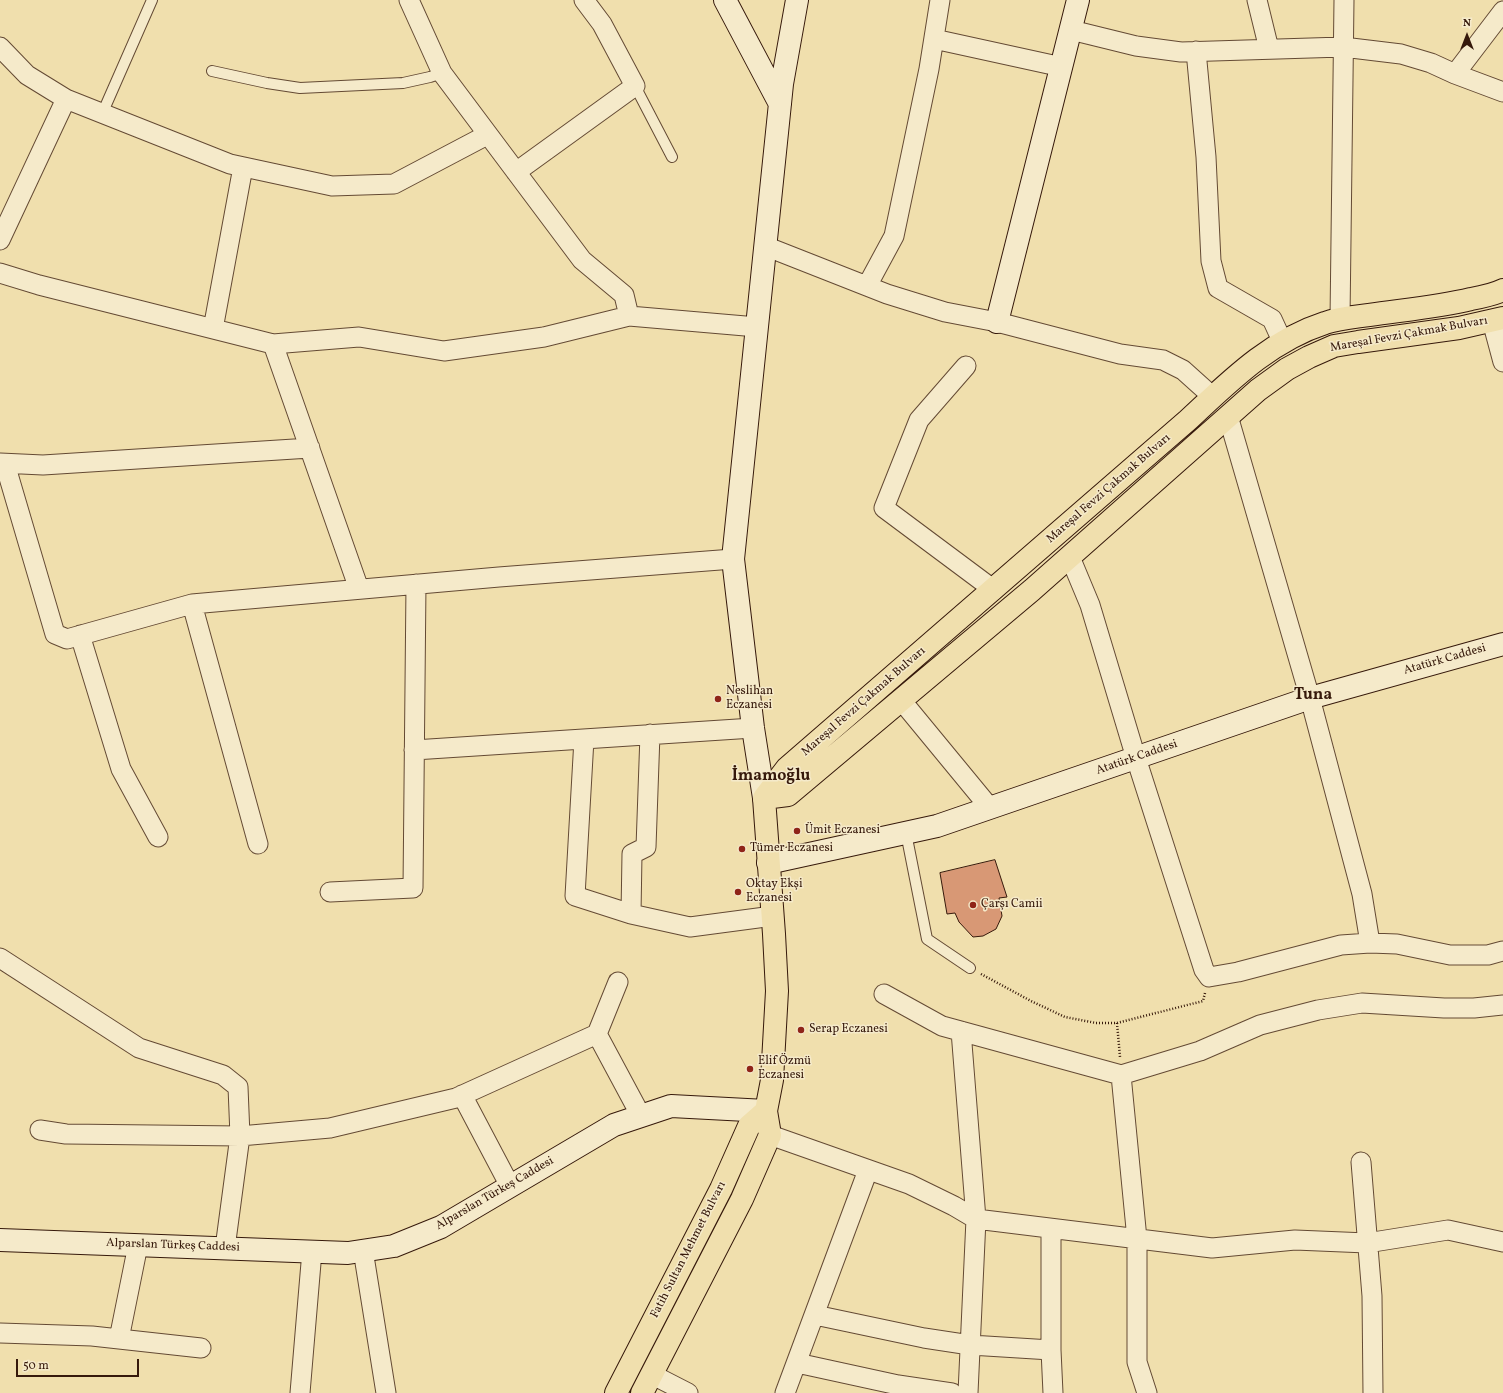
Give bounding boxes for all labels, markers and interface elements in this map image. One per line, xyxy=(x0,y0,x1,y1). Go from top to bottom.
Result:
north arrow xyxy=(1447,16,1487,56)
text: N xyxy=(1463,16,1471,31)
street label: Mareşal Fevzi Çakmak Bulvarı xyxy=(1329,314,1489,356)
street label: Mareşal Fevzi Çakmak Bulvarı xyxy=(1044,431,1174,547)
street label: Atatürk Caddesi xyxy=(1402,641,1488,679)
street label: Mareşal Fevzi Çakmak Bulvarı xyxy=(799,644,929,760)
place label: Neslihan Eczanesi xyxy=(726,685,773,713)
district label: Tuna xyxy=(1294,686,1332,706)
marker: Neslihan Eczanesi xyxy=(713,694,723,704)
street label: Atatürk Caddesi xyxy=(1094,737,1180,779)
district label: İmamoğlu xyxy=(732,767,810,787)
place label: Ümit Eczanesi xyxy=(805,824,880,838)
marker: Ümit Eczanesi xyxy=(792,826,802,836)
place label: Tümer Eczanesi xyxy=(750,842,833,856)
marker: Tümer Eczanesi xyxy=(737,844,747,854)
place label: Oktay Ekşi Eczanesi xyxy=(746,878,803,906)
marker: Oktay Ekşi Eczanesi xyxy=(733,887,743,897)
place label: Çarşı Camii xyxy=(981,898,1043,912)
marker: Çarşı Camii xyxy=(968,900,978,910)
place label: Serap Eczanesi xyxy=(809,1023,888,1037)
marker: Serap Eczanesi xyxy=(796,1025,806,1035)
place label: Elif Özmü Eczanesi xyxy=(758,1055,811,1083)
marker: Elif Özmü Eczanesi xyxy=(745,1064,755,1074)
street label: Alparslan Türkeş Caddesi xyxy=(433,1154,557,1234)
street label: Fatih Sultan Mehmet Bulvarı xyxy=(648,1179,730,1321)
street label: Alparslan Türkeş Caddesi xyxy=(106,1236,240,1256)
scale bar xyxy=(18,1351,141,1377)
text: 50 m xyxy=(23,1358,49,1374)

